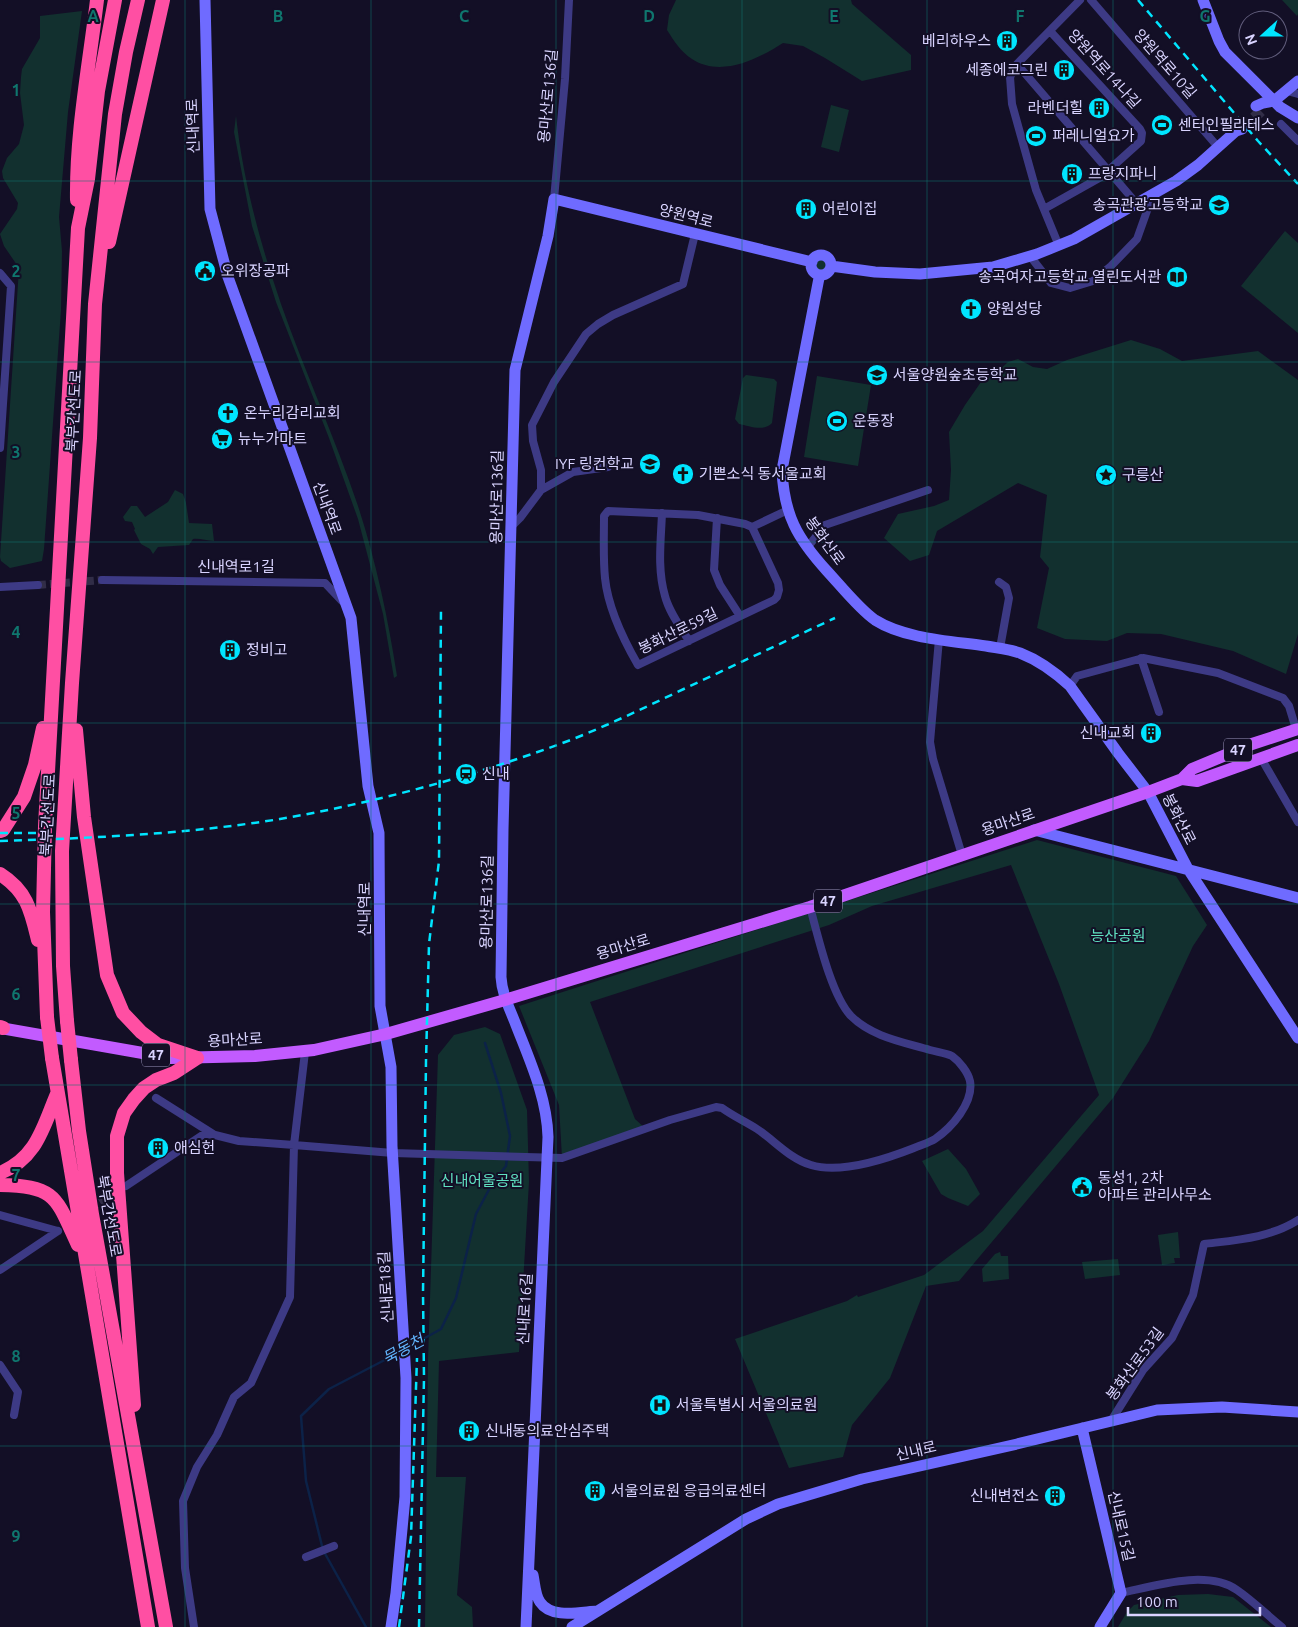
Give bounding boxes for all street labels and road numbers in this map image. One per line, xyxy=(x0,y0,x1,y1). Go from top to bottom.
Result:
street label: 양원역로14나길 xyxy=(1065,26,1144,111)
street label: 양원역로10길 xyxy=(1131,26,1200,102)
street label: 용마산로136길 xyxy=(535,48,560,144)
street label: 신내역로 xyxy=(183,98,202,154)
street label: 양원역로 xyxy=(657,201,715,230)
street label: 북부간선도로 xyxy=(63,369,84,453)
street label: 용마산로136길 xyxy=(487,450,506,544)
street label: 신내역로 xyxy=(310,479,345,537)
street label: 봉화산로 xyxy=(802,513,849,568)
street label: 신내역로1길 xyxy=(197,558,275,575)
street label: 봉화산로59길 xyxy=(635,604,720,657)
road number: 47 xyxy=(1224,738,1252,762)
street label: 북부간선도로 xyxy=(37,773,58,857)
street label: 봉화산로 xyxy=(1159,790,1200,847)
street label: 용마산로 xyxy=(979,805,1037,839)
street label: 용마산로136길 xyxy=(477,855,496,949)
street label: 신내역로 xyxy=(356,881,373,937)
road number: 47 xyxy=(814,889,842,912)
street label: 용마산로 xyxy=(594,930,652,963)
street label: 용마산로 xyxy=(207,1030,263,1049)
road number: 47 xyxy=(142,1044,170,1066)
street label: 북부간선도로 xyxy=(94,1174,125,1258)
street label: 신내로18길 xyxy=(375,1251,396,1323)
street label: 신내로16길 xyxy=(514,1273,535,1345)
street label: 봉화산로53길 xyxy=(1102,1324,1167,1403)
street label: 신내로 xyxy=(894,1438,938,1463)
street label: 신내로15길 xyxy=(1105,1489,1138,1563)

